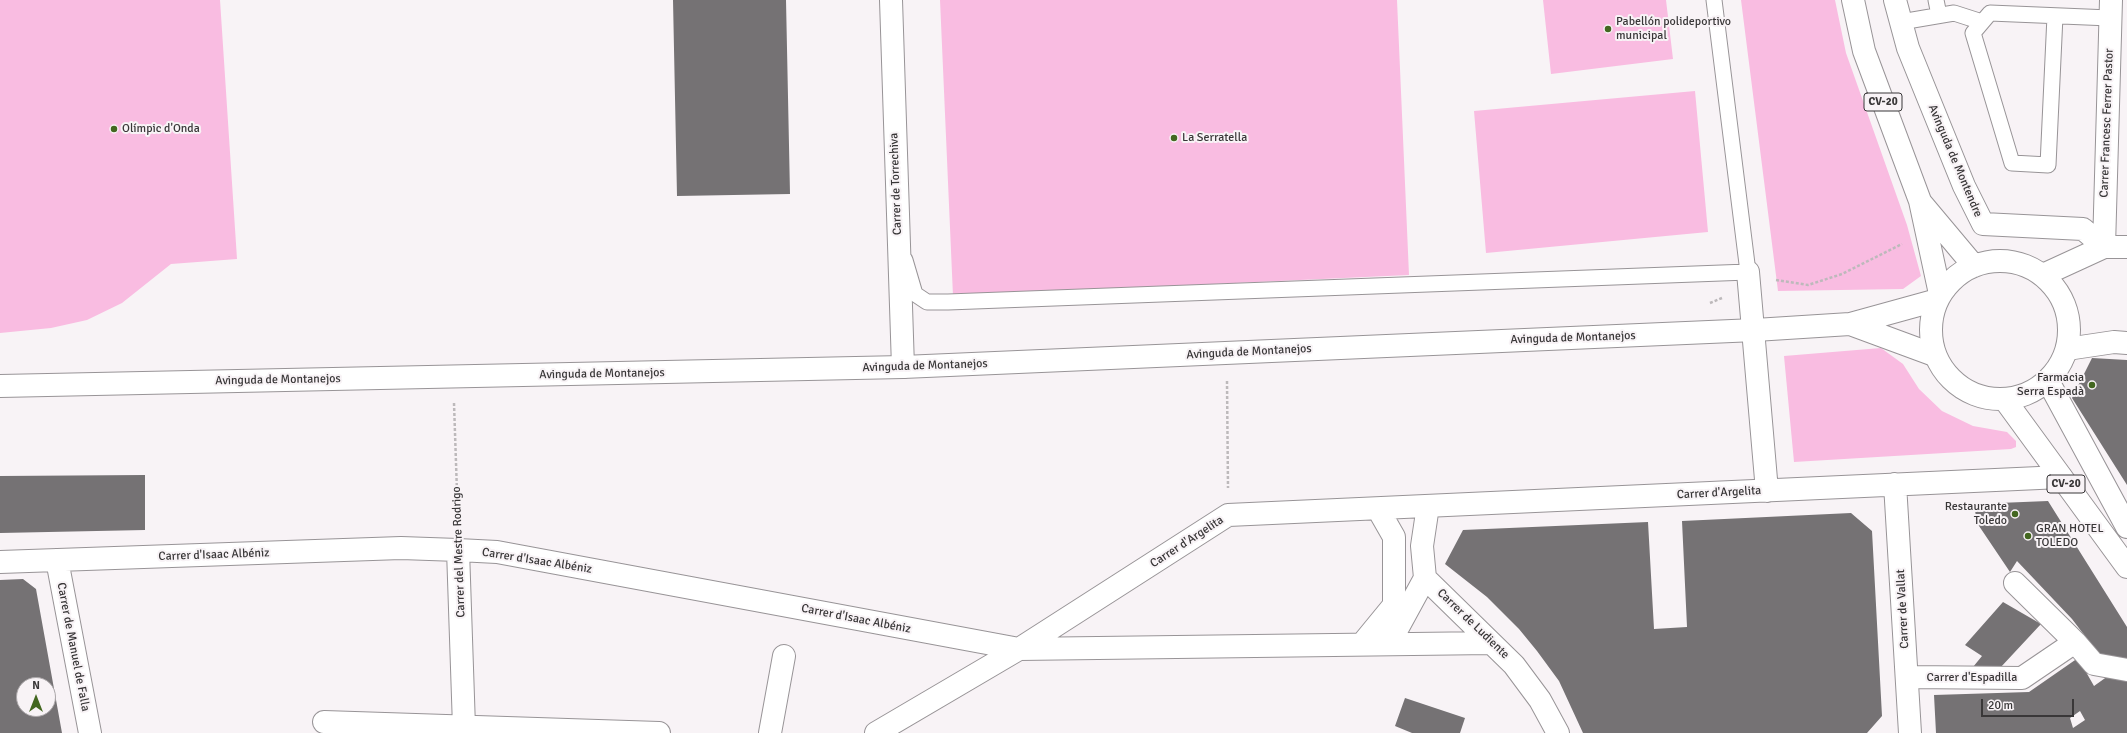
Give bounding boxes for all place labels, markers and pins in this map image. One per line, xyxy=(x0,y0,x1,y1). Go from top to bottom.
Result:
place label: Pabellón polideportivo municipal xyxy=(1616,15,1731,43)
marker: Pabellón polideportivo municipal xyxy=(1603,24,1613,34)
place label: Olímpic d'Onda xyxy=(122,122,200,136)
marker: Olímpic d'Onda xyxy=(109,124,119,134)
place label: La Serratella xyxy=(1182,131,1247,145)
marker: La Serratella xyxy=(1169,133,1179,143)
place label: Farmacia Serra Espadà xyxy=(2017,371,2084,399)
marker: Farmacia Serra Espadà xyxy=(2087,380,2097,390)
place label: Restaurante Toledo xyxy=(1945,500,2007,528)
marker: Restaurante Toledo xyxy=(2010,509,2020,519)
place label: GRAN HOTEL TOLEDO xyxy=(2036,522,2104,550)
marker: GRAN HOTEL TOLEDO xyxy=(2023,531,2033,541)

